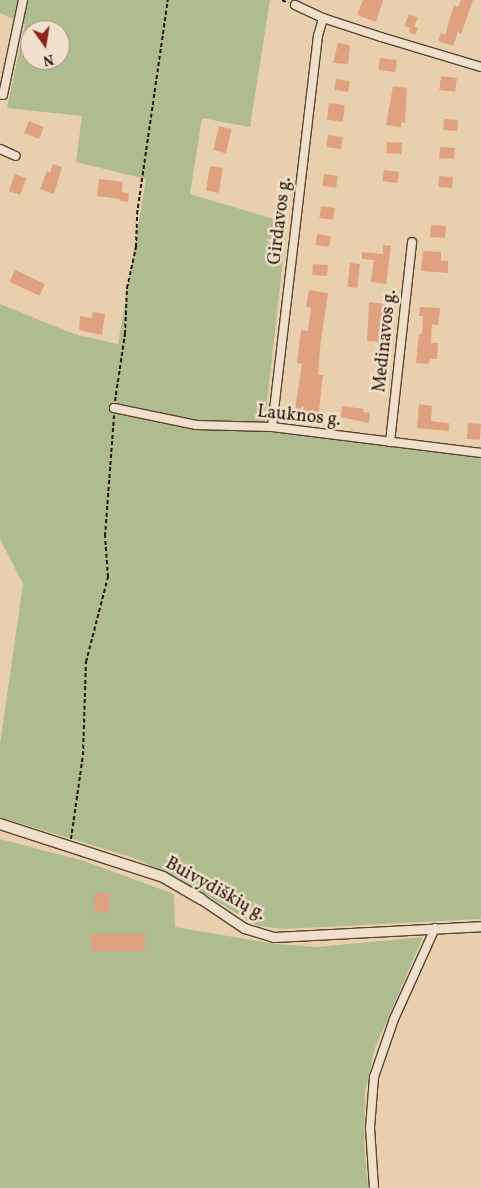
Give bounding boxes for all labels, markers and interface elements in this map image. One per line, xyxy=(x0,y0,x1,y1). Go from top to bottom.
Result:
north arrow xyxy=(20,20,70,70)
text: N xyxy=(41,49,55,70)
street label: Girdavos g. xyxy=(265,176,297,266)
street label: Medinavos g. xyxy=(370,288,402,394)
street label: Lauknos g. xyxy=(256,402,342,432)
street label: Buivydiškių g. xyxy=(161,854,269,926)

